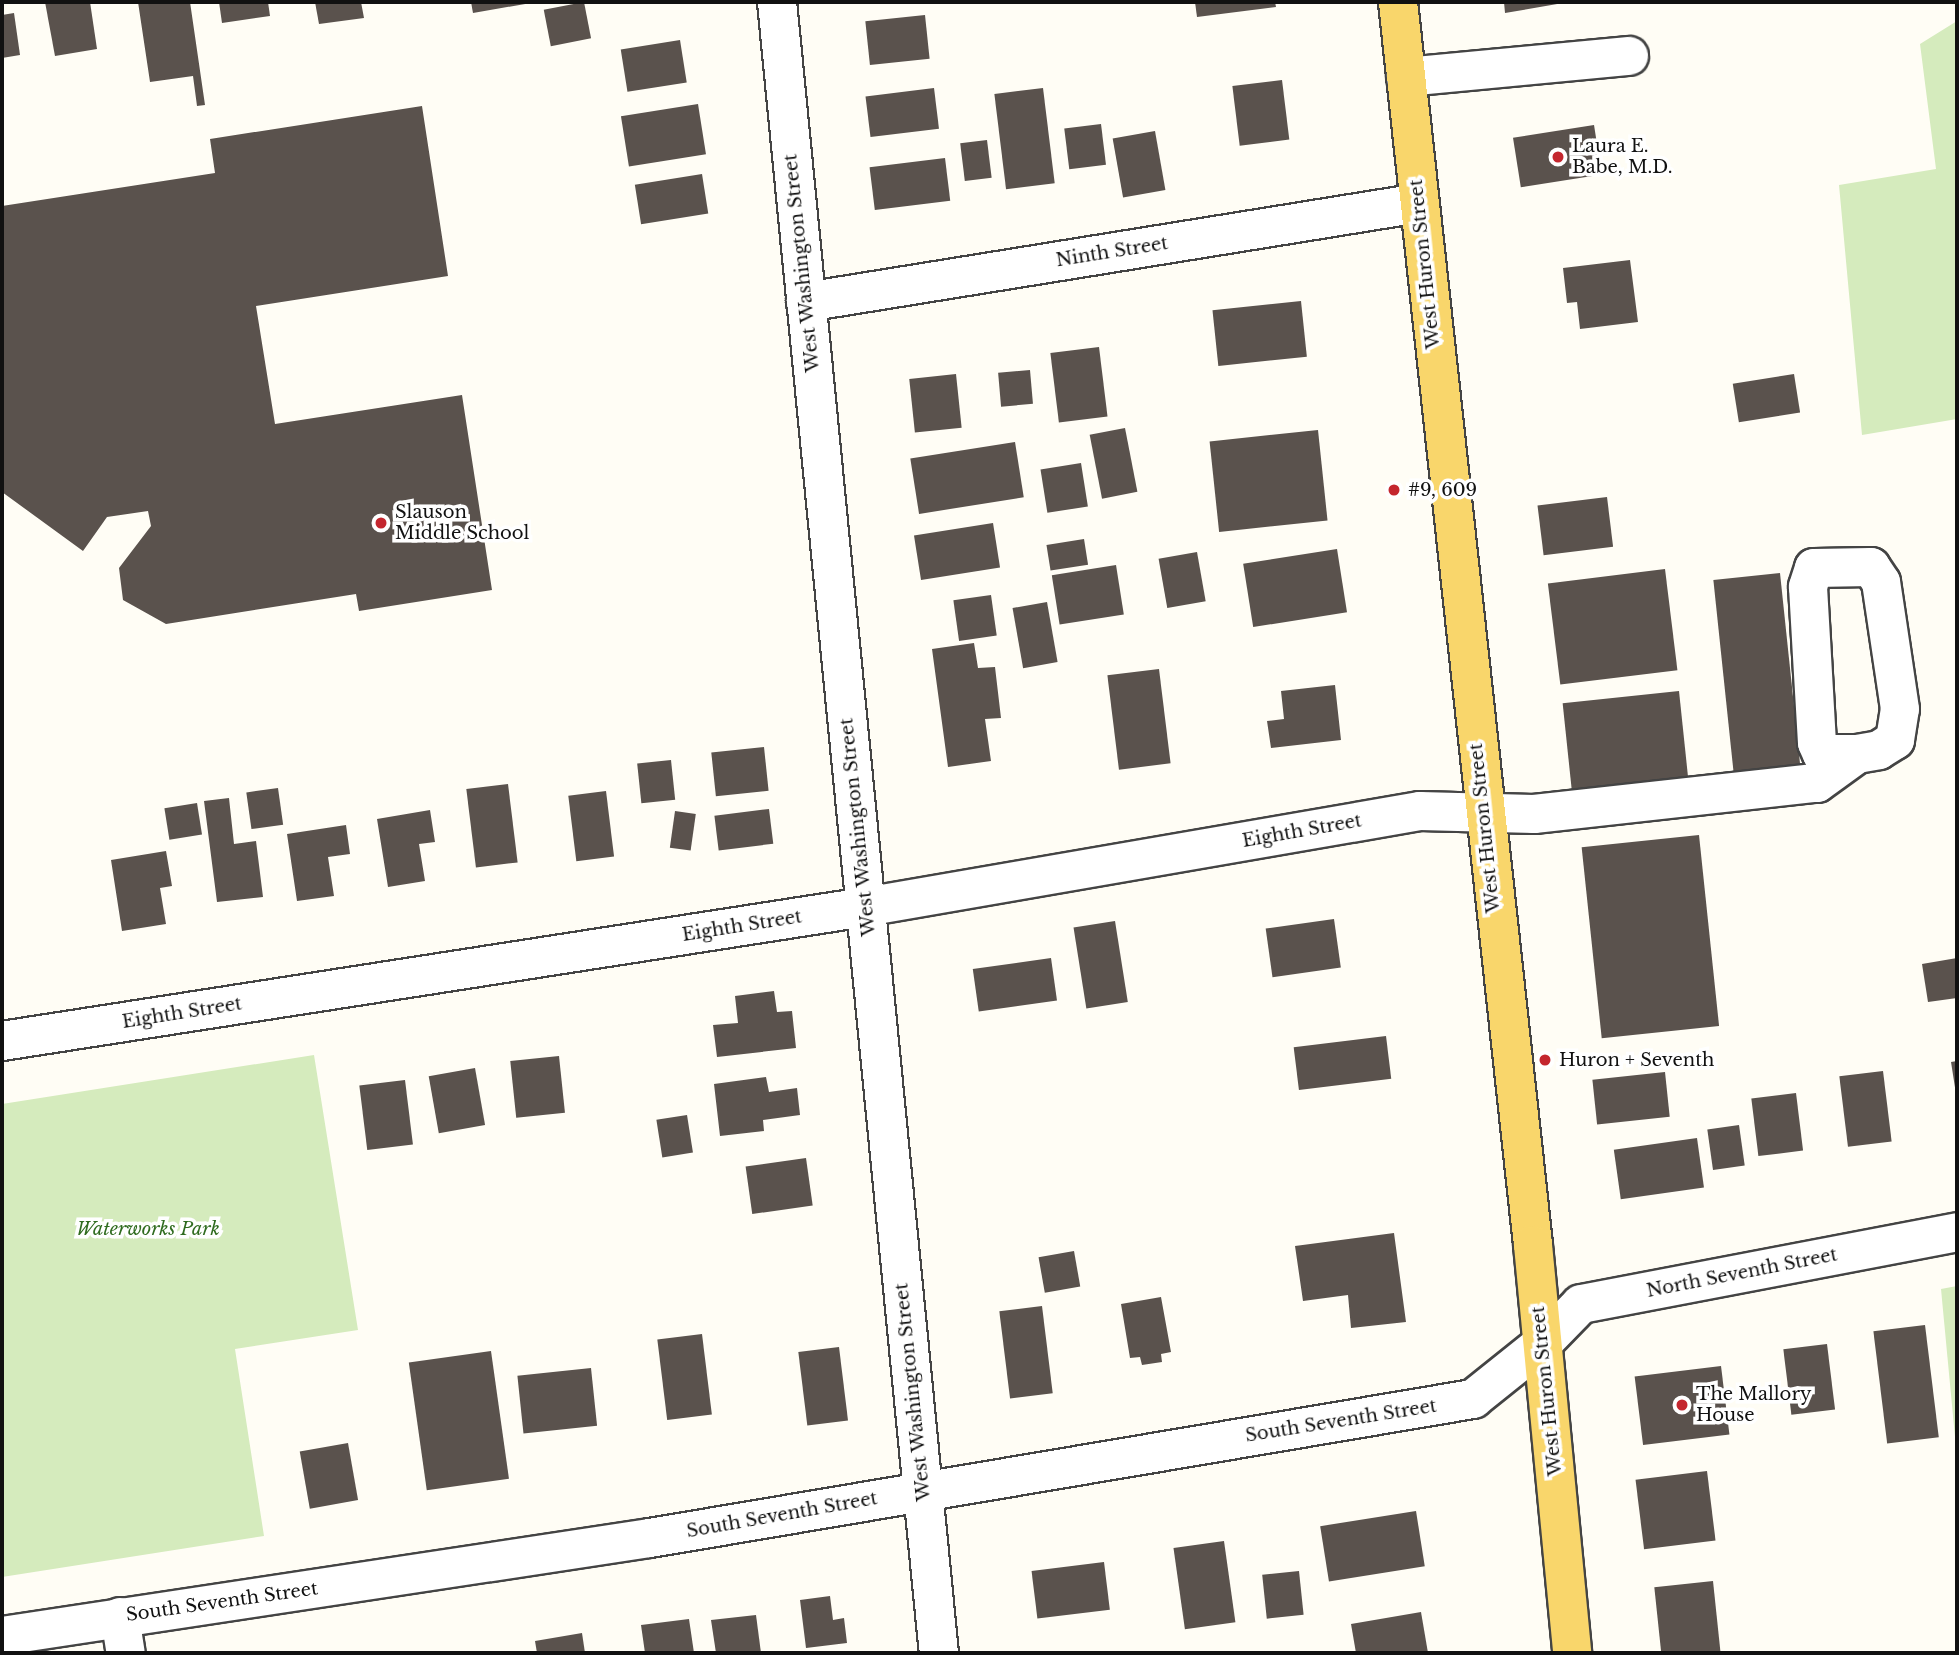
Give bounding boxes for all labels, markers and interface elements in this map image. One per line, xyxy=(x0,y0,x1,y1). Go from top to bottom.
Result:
place label: Laura E. Babe, M.D. xyxy=(1572,136,1673,178)
marker: Laura E. Babe, M.D. xyxy=(1550,149,1566,165)
street label: West Washington Street xyxy=(780,152,824,374)
street label: West Huron Street xyxy=(1405,178,1445,350)
street label: Ninth Street xyxy=(1054,232,1170,272)
place label: #9, 609 xyxy=(1408,479,1477,501)
marker: #9, 609 xyxy=(1386,482,1402,498)
place label: Slauson Middle School xyxy=(395,502,529,544)
marker: Slauson Middle School xyxy=(373,515,389,531)
street label: West Washington Street xyxy=(836,716,880,938)
street label: West Huron Street xyxy=(1465,742,1505,914)
street label: Eighth Street xyxy=(1241,810,1363,852)
street label: Eighth Street xyxy=(681,906,803,946)
street label: Eighth Street xyxy=(121,993,243,1033)
place label: Huron + Seventh xyxy=(1559,1049,1714,1071)
marker: Huron + Seventh xyxy=(1537,1052,1553,1068)
park label: Waterworks Park xyxy=(76,1218,220,1240)
street label: North Seventh Street xyxy=(1645,1244,1839,1302)
street label: West Washington Street xyxy=(891,1281,935,1503)
street label: West Huron Street xyxy=(1527,1305,1567,1477)
place label: The Mallory House xyxy=(1696,1384,1811,1426)
street label: South Seventh Street xyxy=(1244,1395,1438,1447)
marker: The Mallory House xyxy=(1674,1397,1690,1413)
street label: South Seventh Street xyxy=(685,1488,879,1542)
street label: South Seventh Street xyxy=(125,1578,319,1626)

